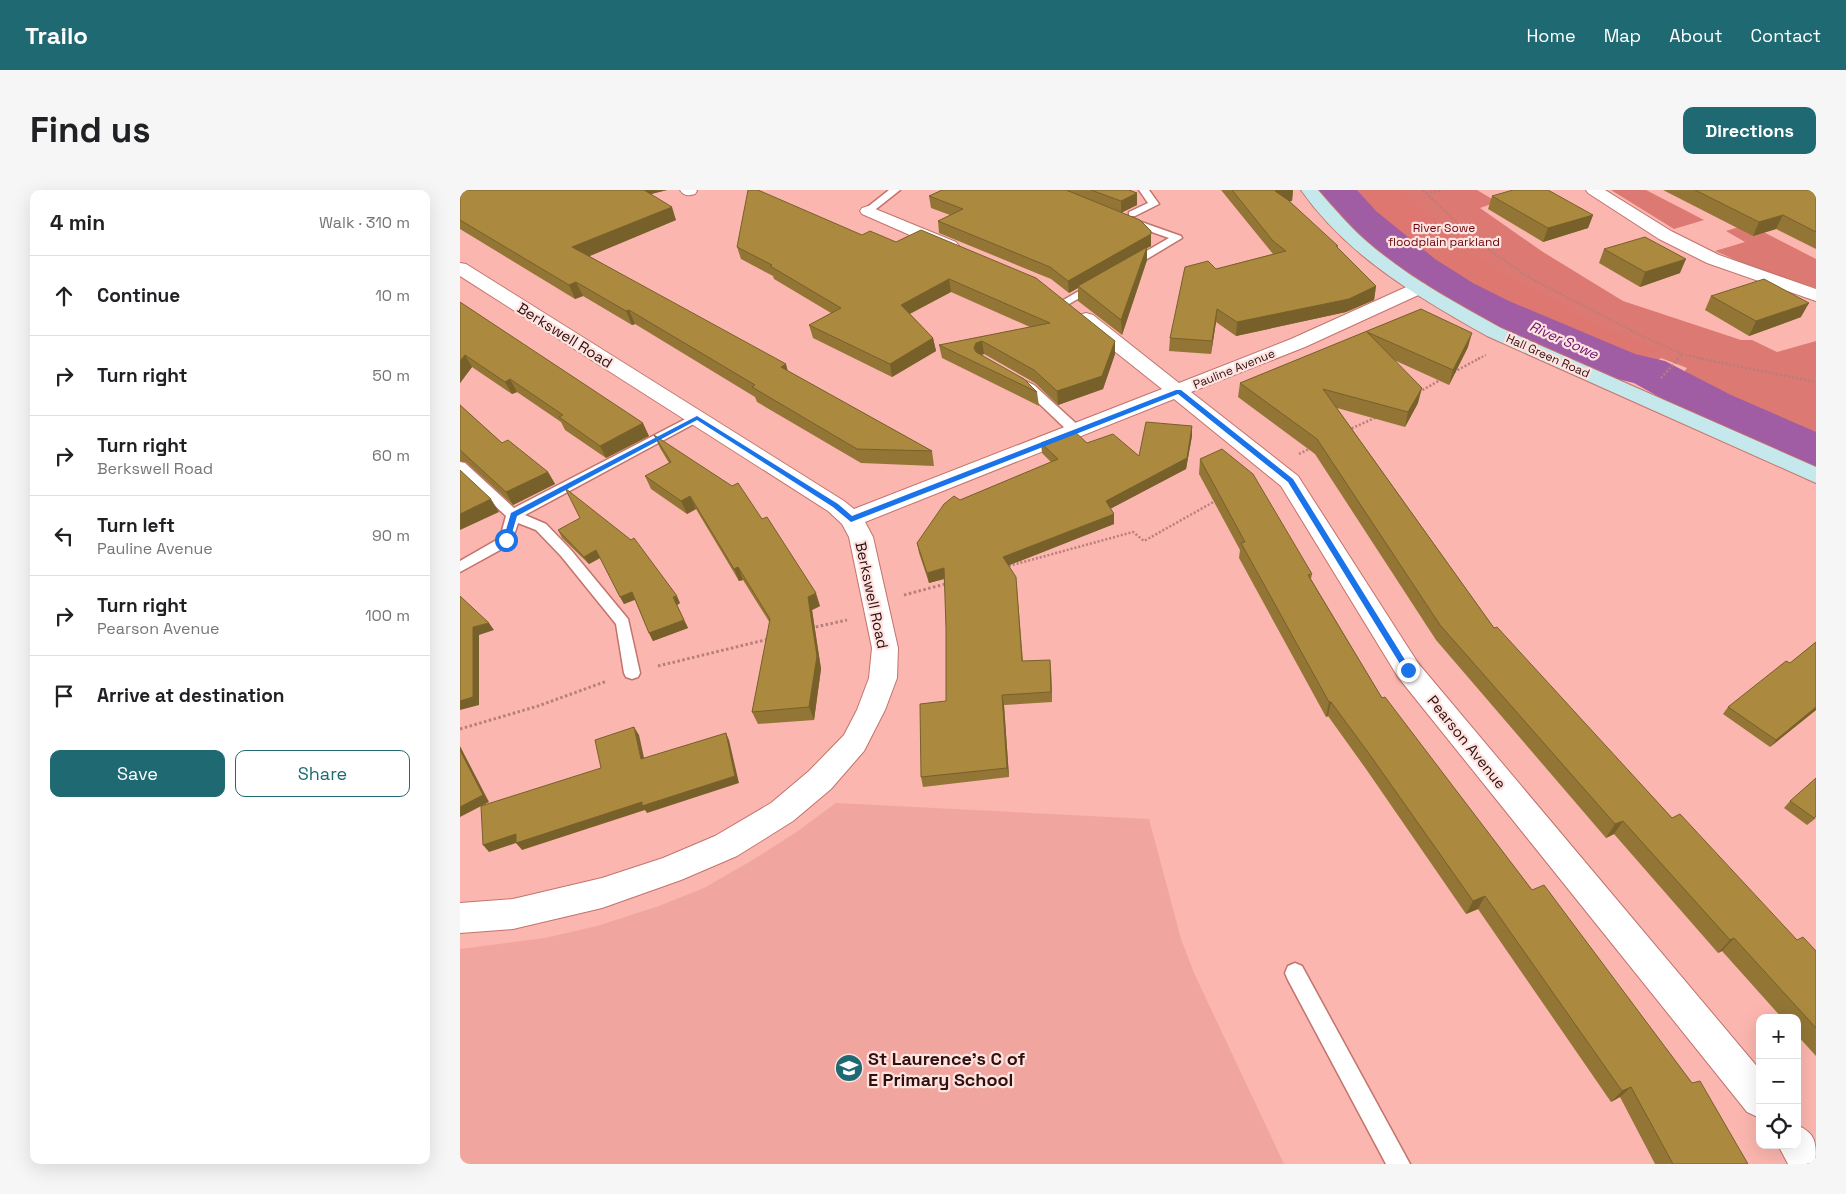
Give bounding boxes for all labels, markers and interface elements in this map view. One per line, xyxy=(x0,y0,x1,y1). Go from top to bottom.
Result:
text: Trailo xyxy=(25,20,88,51)
text: Home xyxy=(1527,24,1576,47)
text: Map xyxy=(1604,24,1641,47)
text: About xyxy=(1669,24,1723,47)
text: Contact xyxy=(1751,24,1821,47)
button: Directions xyxy=(1683,107,1816,154)
text: Find us xyxy=(30,108,151,152)
text: 4 min xyxy=(50,209,105,236)
text: Walk · 310 m xyxy=(319,212,410,233)
park label: River Sowe floodplain parkland xyxy=(1388,220,1500,250)
icon: ahead xyxy=(50,282,78,310)
text: Continue xyxy=(97,283,180,308)
text: 10 m xyxy=(375,285,410,306)
street label: Berkswell Road xyxy=(514,298,616,372)
water label: River Sowe xyxy=(1527,317,1602,363)
street label: Hall Green Road xyxy=(1504,330,1592,382)
street label: Pauline Avenue xyxy=(1191,345,1277,393)
icon: right xyxy=(50,362,78,390)
text: Turn right xyxy=(97,363,187,388)
text: 50 m xyxy=(372,365,410,386)
text: Turn right xyxy=(97,433,187,458)
icon: right xyxy=(50,442,78,470)
text: 60 m xyxy=(372,445,410,466)
text: Berkswell Road xyxy=(97,458,213,479)
text: Turn left xyxy=(97,513,175,538)
icon: left xyxy=(50,522,78,550)
text: 90 m xyxy=(372,525,410,546)
route start xyxy=(495,529,518,552)
text: Pauline Avenue xyxy=(97,538,213,559)
street label: Berkswell Road xyxy=(851,540,893,650)
text: Turn right xyxy=(97,593,187,618)
icon: right xyxy=(50,602,78,630)
text: 100 m xyxy=(365,605,410,626)
text: Pearson Avenue xyxy=(97,618,219,639)
route end xyxy=(1397,659,1420,682)
icon: arrive xyxy=(50,682,78,710)
text: Arrive at destination xyxy=(97,683,285,708)
street label: Pearson Avenue xyxy=(1423,691,1511,793)
button: Save xyxy=(50,750,225,797)
button: Share xyxy=(235,750,410,797)
map controls xyxy=(1756,1014,1801,1149)
button: + xyxy=(1756,1014,1801,1059)
place label: St Laurence's C of E Primary School xyxy=(868,1047,1025,1091)
school or university icon: St Laurence's C of E Primary School xyxy=(834,1053,864,1083)
button: − xyxy=(1756,1059,1801,1104)
button: locate xyxy=(1756,1104,1801,1149)

